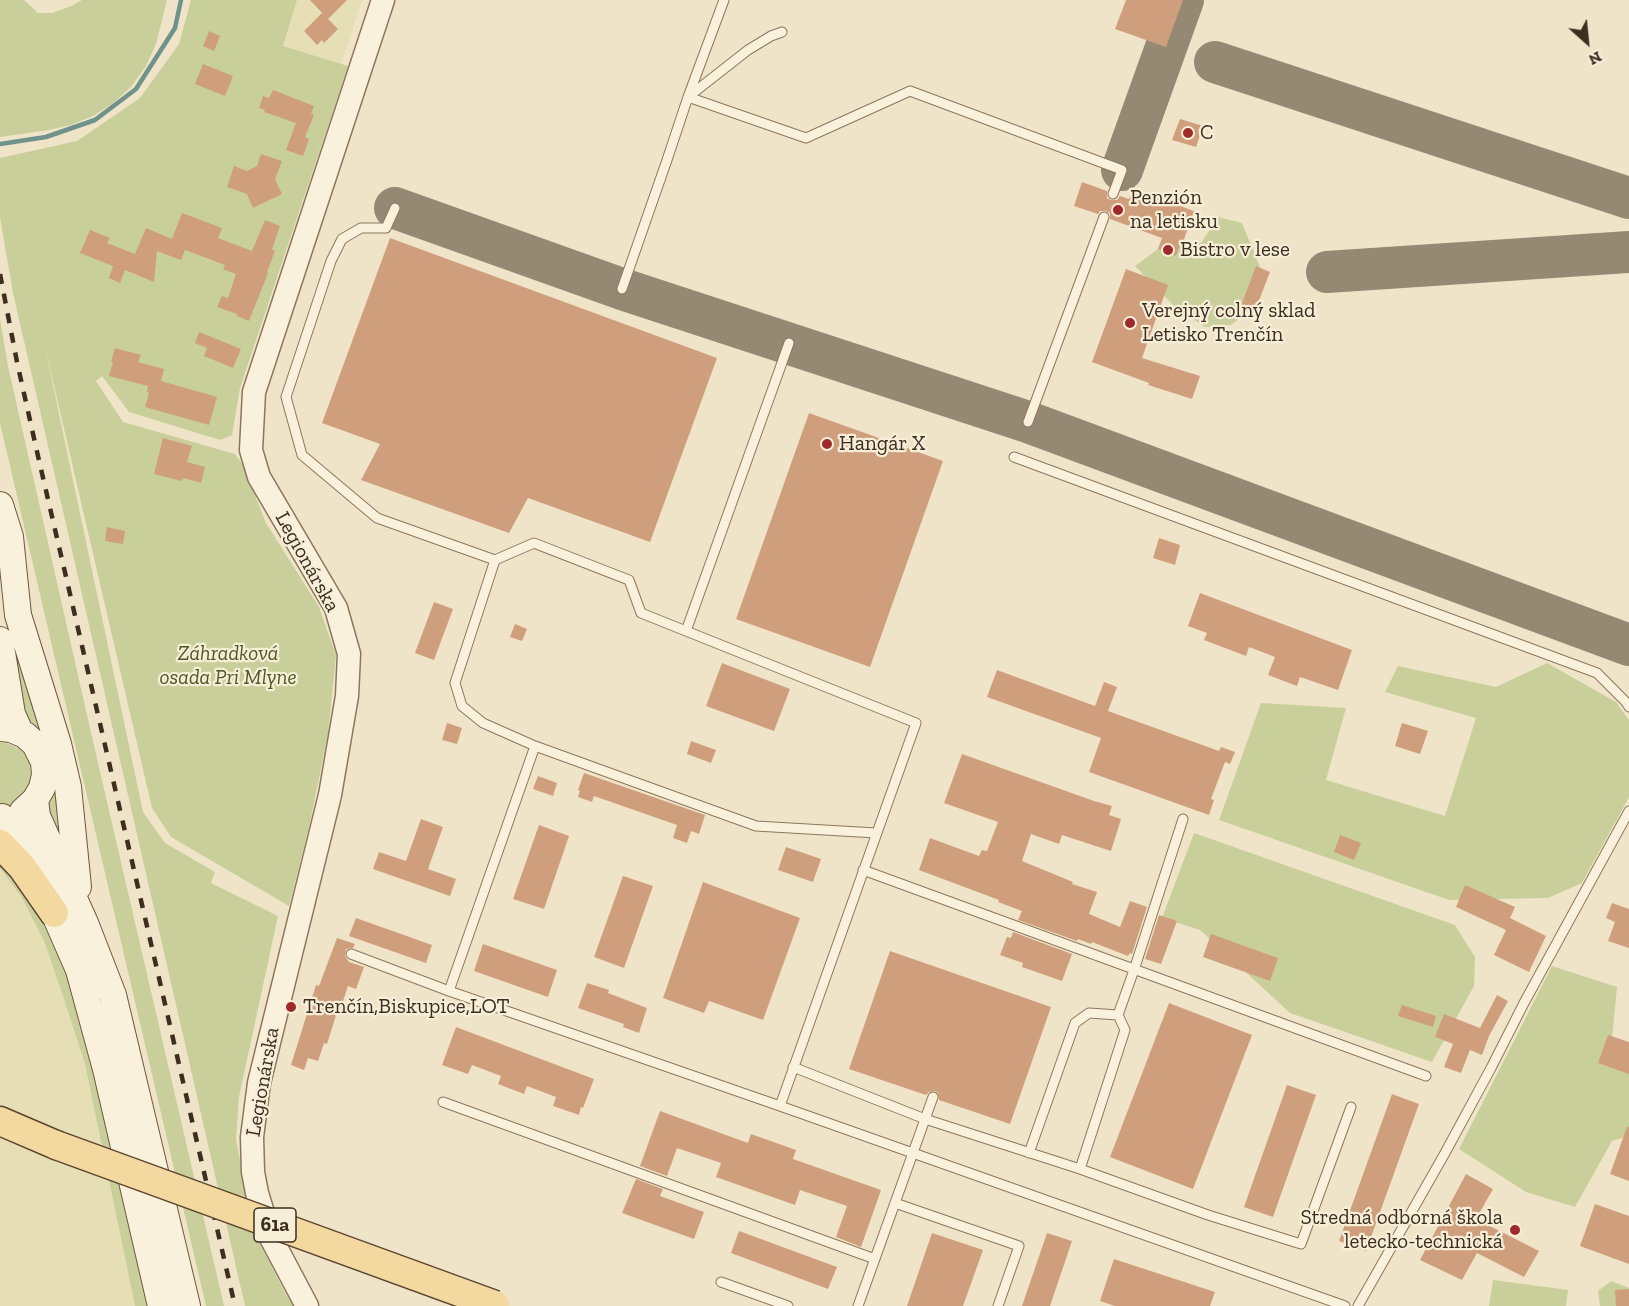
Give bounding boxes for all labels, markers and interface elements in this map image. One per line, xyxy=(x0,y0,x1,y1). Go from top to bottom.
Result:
north arrow xyxy=(1557,12,1617,72)
text: N xyxy=(1586,47,1605,70)
place label: C xyxy=(1200,120,1214,146)
marker: C xyxy=(1181,126,1195,140)
place label: Penzión na letisku xyxy=(1130,185,1218,235)
marker: Penzión na letisku xyxy=(1111,203,1125,217)
place label: Bistro v lese xyxy=(1180,237,1290,263)
marker: Bistro v lese xyxy=(1161,243,1175,257)
place label: Verejný colný sklad Letisko Trenčín xyxy=(1142,298,1316,348)
marker: Verejný colný sklad Letisko Trenčín xyxy=(1123,316,1137,330)
place label: Hangár X xyxy=(839,431,925,457)
marker: Hangár X xyxy=(820,437,834,451)
street label: Legionárska xyxy=(269,507,345,617)
park label: Záhradková osada Pri Mlyne xyxy=(159,641,297,691)
place label: Trenčín,Biskupice,LOT xyxy=(303,994,510,1020)
marker: Trenčín,Biskupice,LOT xyxy=(284,1000,298,1014)
street label: Legionárska xyxy=(241,1025,285,1139)
place label: Stredná odborná škola letecko-technická xyxy=(1301,1205,1503,1255)
road number: 61a xyxy=(254,1208,296,1242)
marker: Stredná odborná škola letecko-technická xyxy=(1508,1223,1522,1237)

